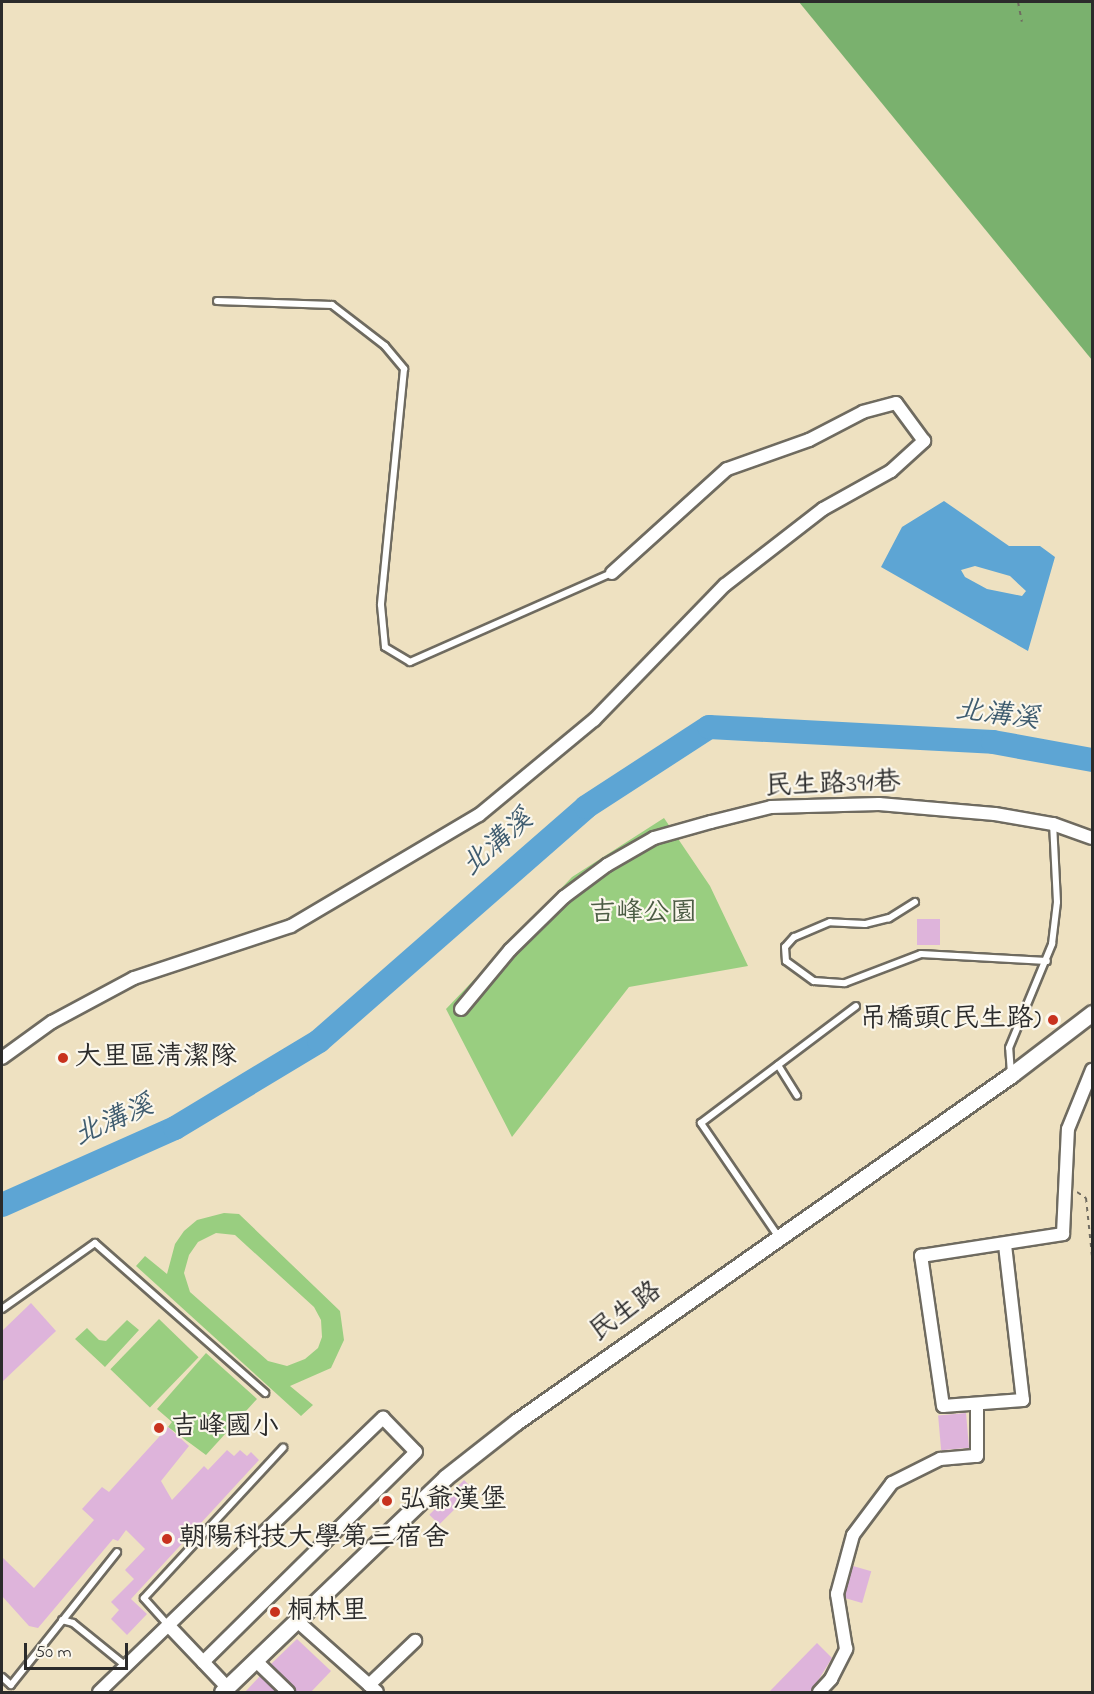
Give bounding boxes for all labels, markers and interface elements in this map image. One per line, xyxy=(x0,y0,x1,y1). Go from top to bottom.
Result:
water label: 北溝溪 xyxy=(953,694,1041,738)
street label: 民生路391巷 xyxy=(765,766,901,804)
water label: 北溝溪 xyxy=(455,804,541,884)
park label: 吉峰公園 xyxy=(589,898,697,930)
place label: 吊橋頭(民生路) xyxy=(860,1004,1041,1036)
marker: 吊橋頭(民生路) xyxy=(1046,1013,1060,1027)
place label: 大里區清潔隊 xyxy=(75,1042,237,1074)
marker: 大里區清潔隊 xyxy=(56,1051,70,1065)
water label: 北溝溪 xyxy=(69,1090,159,1154)
street label: 民生路 xyxy=(584,1275,668,1349)
place label: 吉峰國小 xyxy=(171,1412,279,1444)
marker: 吉峰國小 xyxy=(152,1421,166,1435)
place label: 弘爺漢堡 xyxy=(399,1485,507,1517)
marker: 弘爺漢堡 xyxy=(380,1494,394,1508)
place label: 朝陽科技大學第三宿舍 xyxy=(179,1523,449,1555)
marker: 朝陽科技大學第三宿舍 xyxy=(160,1532,174,1546)
place label: 桐林里 xyxy=(287,1596,368,1628)
marker: 桐林里 xyxy=(268,1605,282,1619)
scale bar xyxy=(27,1631,130,1669)
text: 50 m xyxy=(35,1640,72,1666)

